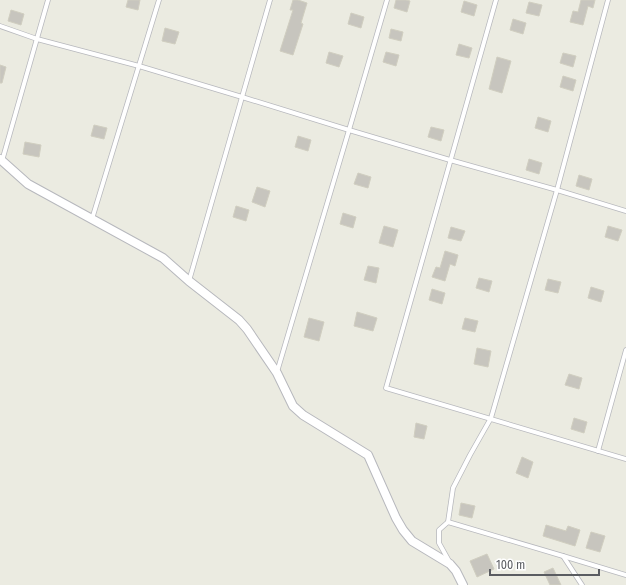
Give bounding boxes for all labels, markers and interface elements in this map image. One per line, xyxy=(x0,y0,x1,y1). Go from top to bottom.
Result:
scale bar xyxy=(490,551,599,577)
text: 100 m xyxy=(496,558,525,572)

